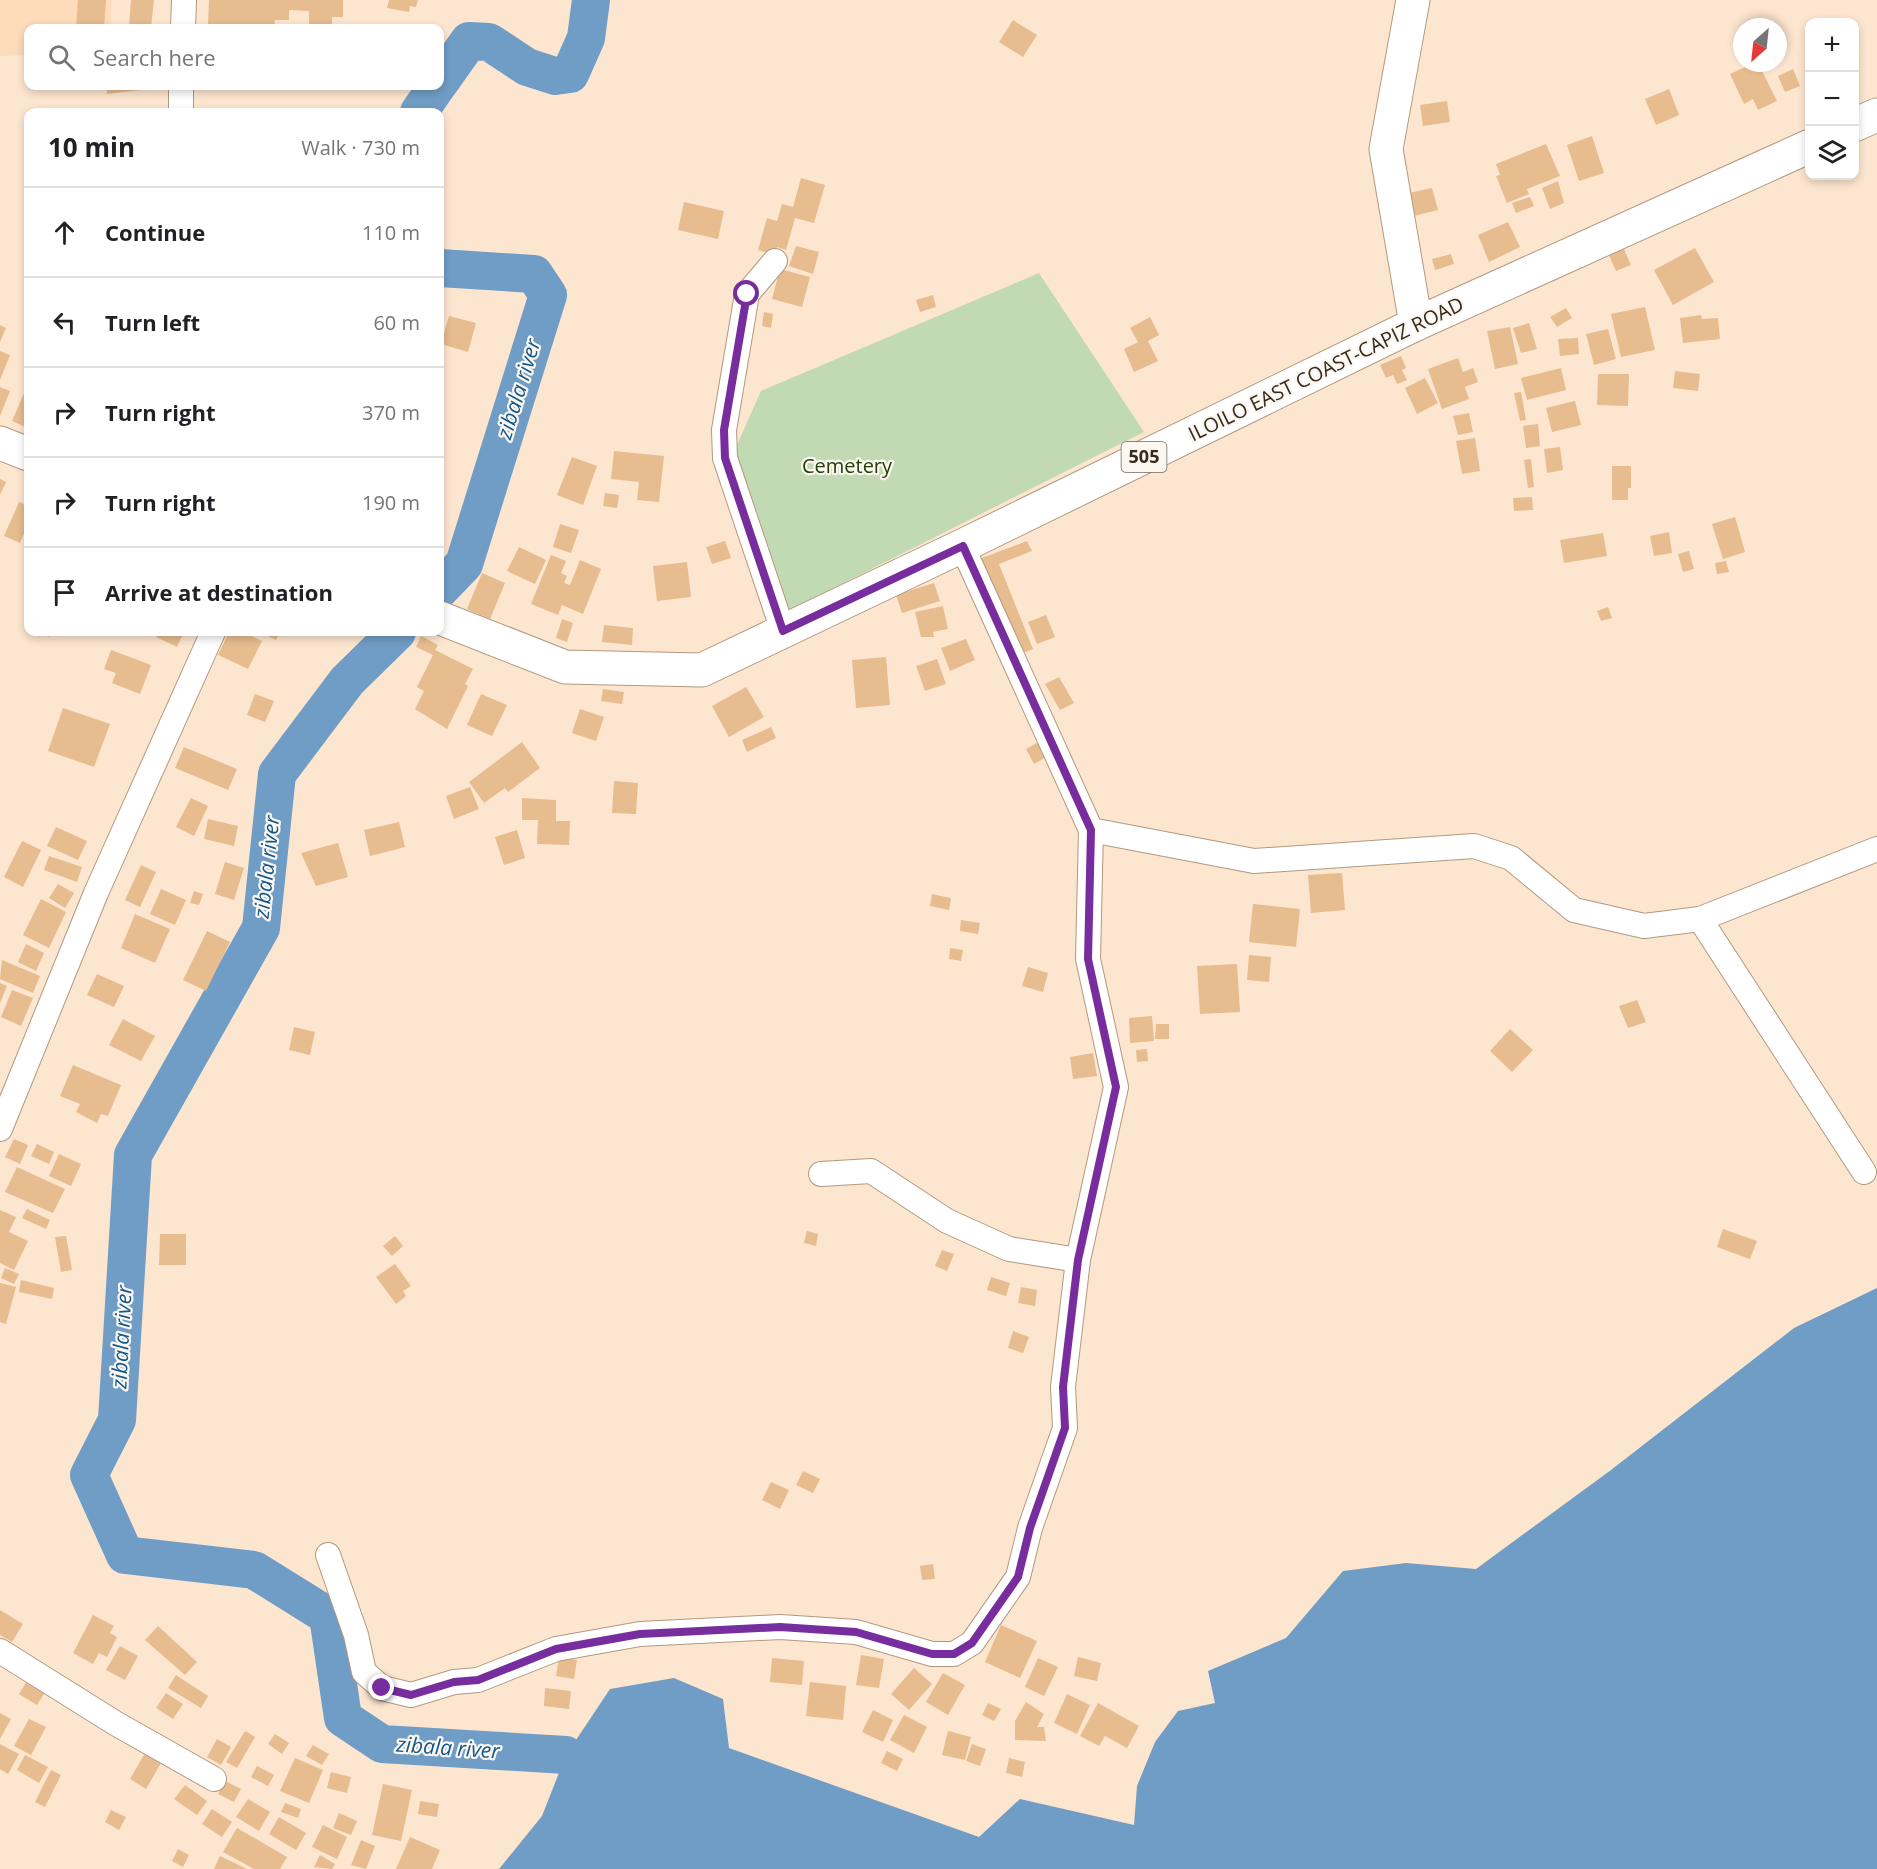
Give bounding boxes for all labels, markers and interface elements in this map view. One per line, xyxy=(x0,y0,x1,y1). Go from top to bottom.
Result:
north arrow xyxy=(1733,18,1787,72)
map controls xyxy=(1805,18,1859,180)
button: + xyxy=(1805,18,1859,72)
search box xyxy=(24,24,444,90)
icon: search xyxy=(45,41,78,74)
text: Search here xyxy=(93,42,216,72)
button: − xyxy=(1805,72,1859,126)
button: layers xyxy=(1805,126,1859,180)
text: 10 min xyxy=(48,129,135,165)
text: Walk · 730 m xyxy=(301,134,420,161)
icon: ahead xyxy=(48,216,81,249)
text: Continue xyxy=(105,217,205,247)
text: 110 m xyxy=(362,219,420,246)
route start xyxy=(733,280,759,306)
street label: ILOILO EAST COAST-CAPIZ ROAD xyxy=(1184,290,1468,447)
icon: left xyxy=(48,306,81,339)
text: Turn left xyxy=(105,307,200,337)
text: 60 m xyxy=(373,309,420,336)
water label: zibala river xyxy=(489,335,547,443)
icon: right xyxy=(48,396,81,429)
text: Turn right xyxy=(105,397,216,427)
text: 370 m xyxy=(362,399,420,426)
road number: 505 xyxy=(1122,442,1166,472)
park label: Cemetery xyxy=(802,452,893,479)
icon: right xyxy=(48,486,81,519)
text: Turn right xyxy=(105,487,216,517)
text: 190 m xyxy=(362,489,420,516)
icon: arrive xyxy=(48,576,81,609)
text: Arrive at destination xyxy=(105,577,333,607)
water label: zibala river xyxy=(247,813,285,921)
water label: zibala river xyxy=(104,1284,138,1390)
route end xyxy=(368,1674,394,1700)
water label: zibala river xyxy=(395,1729,501,1765)

